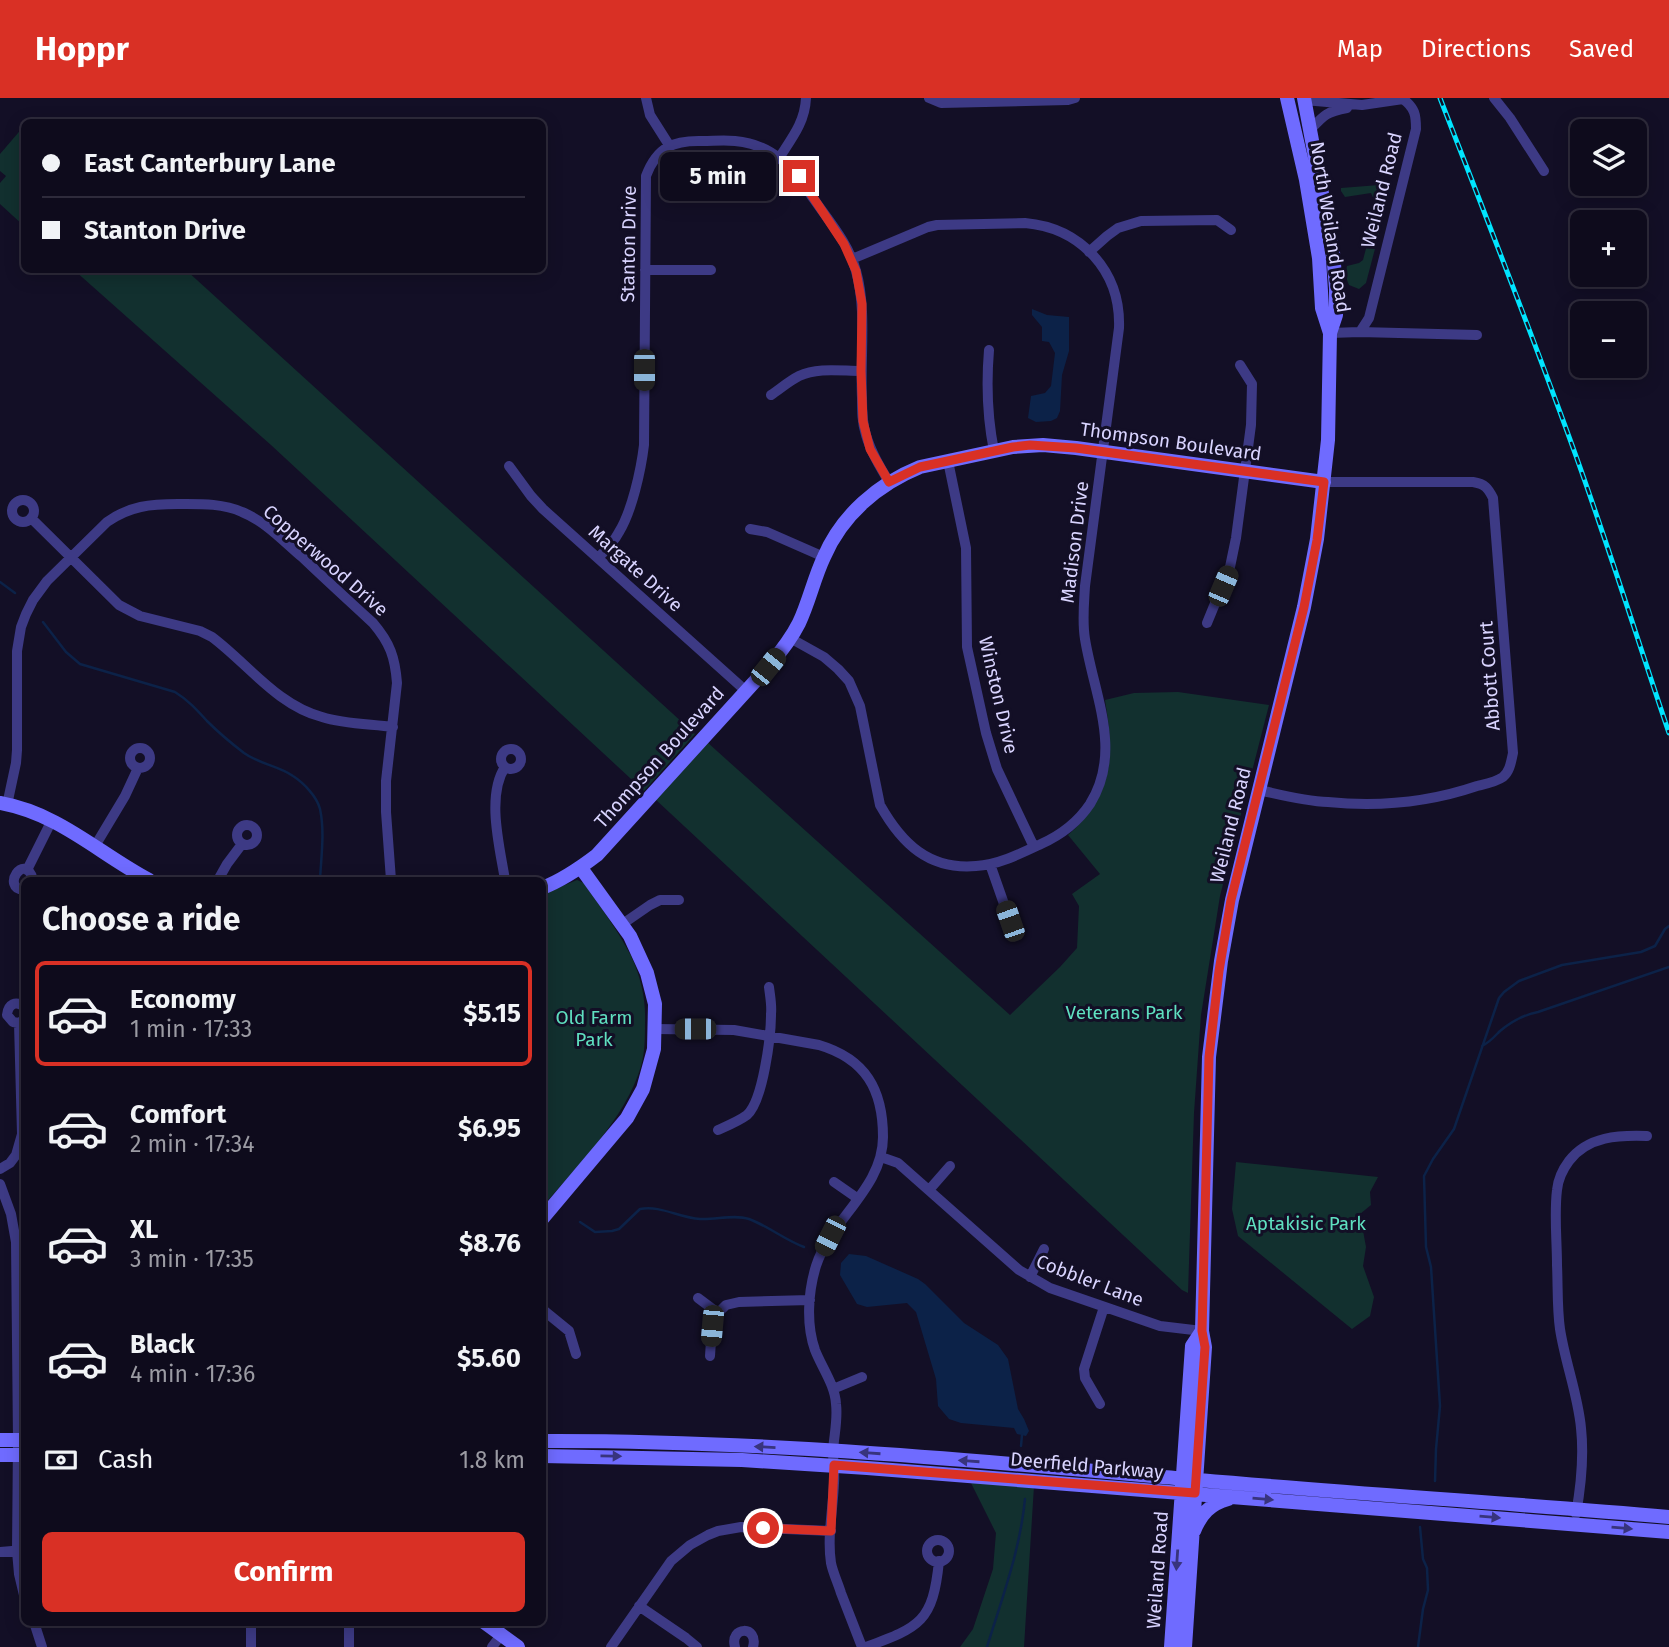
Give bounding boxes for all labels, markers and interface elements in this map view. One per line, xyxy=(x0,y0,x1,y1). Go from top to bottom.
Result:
text: Hoppr xyxy=(35,29,129,69)
text: Map xyxy=(1337,35,1383,63)
text: Directions xyxy=(1421,35,1531,63)
text: Saved xyxy=(1569,35,1634,63)
map controls xyxy=(1570,119,1647,378)
button: layers xyxy=(1570,119,1647,196)
street label: Weiland Road xyxy=(1356,130,1407,250)
street label: North Weiland Road xyxy=(1306,140,1355,314)
text: East Canterbury Lane xyxy=(84,148,336,179)
callout: 5 min xyxy=(659,152,774,200)
route end xyxy=(783,160,815,192)
text: 5 min xyxy=(690,162,746,190)
street label: Stanton Drive xyxy=(616,185,641,303)
button: + xyxy=(1570,210,1647,287)
text: Stanton Drive xyxy=(84,215,246,246)
button: − xyxy=(1570,301,1647,378)
car xyxy=(634,349,655,391)
street label: Thompson Boulevard xyxy=(1079,417,1263,466)
street label: Madison Drive xyxy=(1056,480,1093,604)
street label: Copperwood Drive xyxy=(258,500,393,621)
street label: Margate Drive xyxy=(584,520,687,617)
car xyxy=(1206,563,1241,609)
street label: Abbott Court xyxy=(1474,620,1505,732)
street label: Winston Drive xyxy=(974,634,1023,756)
car xyxy=(747,644,790,690)
street label: Thompson Boulevard xyxy=(590,682,729,833)
street label: Weiland Road xyxy=(1205,765,1256,885)
car xyxy=(994,898,1027,944)
text: Choose a ride xyxy=(42,900,240,938)
icon: car xyxy=(46,982,109,1045)
text: Economy xyxy=(130,984,236,1015)
text: $5.15 xyxy=(463,998,521,1029)
park label: Veterans Park xyxy=(1066,1001,1183,1024)
park label: Old Farm Park xyxy=(555,1006,633,1051)
text: 1 min · 17:33 xyxy=(130,1015,252,1043)
car xyxy=(675,1019,717,1040)
icon: car xyxy=(46,1097,109,1160)
text: Comfort xyxy=(130,1099,226,1130)
text: $6.95 xyxy=(458,1113,521,1144)
text: 2 min · 17:34 xyxy=(130,1130,254,1158)
icon: car xyxy=(46,1212,109,1275)
park label: Aptakisic Park xyxy=(1246,1212,1366,1235)
car xyxy=(812,1213,849,1259)
text: XL xyxy=(130,1214,158,1245)
text: $8.76 xyxy=(459,1228,521,1259)
text: 3 min · 17:35 xyxy=(130,1245,254,1273)
street label: Cobbler Lane xyxy=(1033,1249,1147,1311)
car xyxy=(700,1304,725,1348)
icon: car xyxy=(46,1327,109,1390)
text: Black xyxy=(130,1329,195,1360)
text: $5.60 xyxy=(457,1343,521,1374)
text: 4 min · 17:36 xyxy=(130,1360,255,1388)
icon: cash xyxy=(42,1441,80,1479)
one-way arrow xyxy=(754,1442,776,1453)
text: Cash xyxy=(98,1444,154,1475)
text: 1.8 km xyxy=(459,1446,525,1474)
street label: Deerfield Parkway xyxy=(1009,1447,1165,1484)
one-way arrow xyxy=(859,1448,881,1459)
one-way arrow xyxy=(600,1451,622,1462)
one-way arrow xyxy=(958,1455,980,1466)
one-way arrow xyxy=(1252,1494,1274,1505)
street label: Weiland Road xyxy=(1142,1510,1173,1630)
route start xyxy=(747,1512,779,1544)
one-way arrow xyxy=(1479,1512,1501,1523)
one-way arrow xyxy=(1611,1523,1633,1534)
button: Confirm xyxy=(42,1532,525,1612)
one-way arrow xyxy=(1171,1550,1182,1572)

